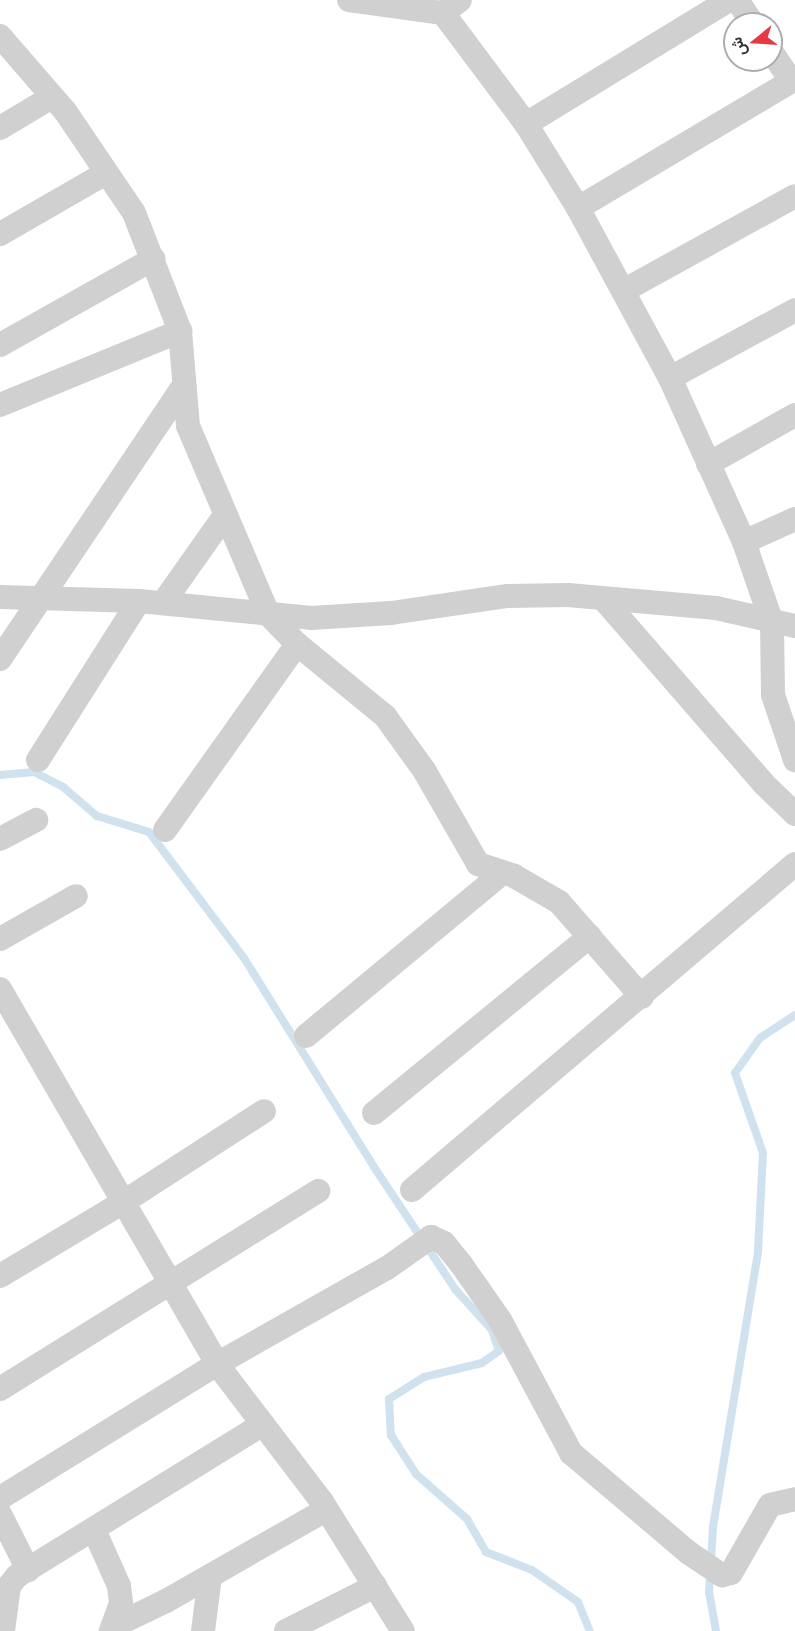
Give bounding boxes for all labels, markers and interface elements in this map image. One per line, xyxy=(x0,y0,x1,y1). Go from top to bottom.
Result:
north arrow xyxy=(723,12,783,72)
text: ش xyxy=(726,35,749,59)

